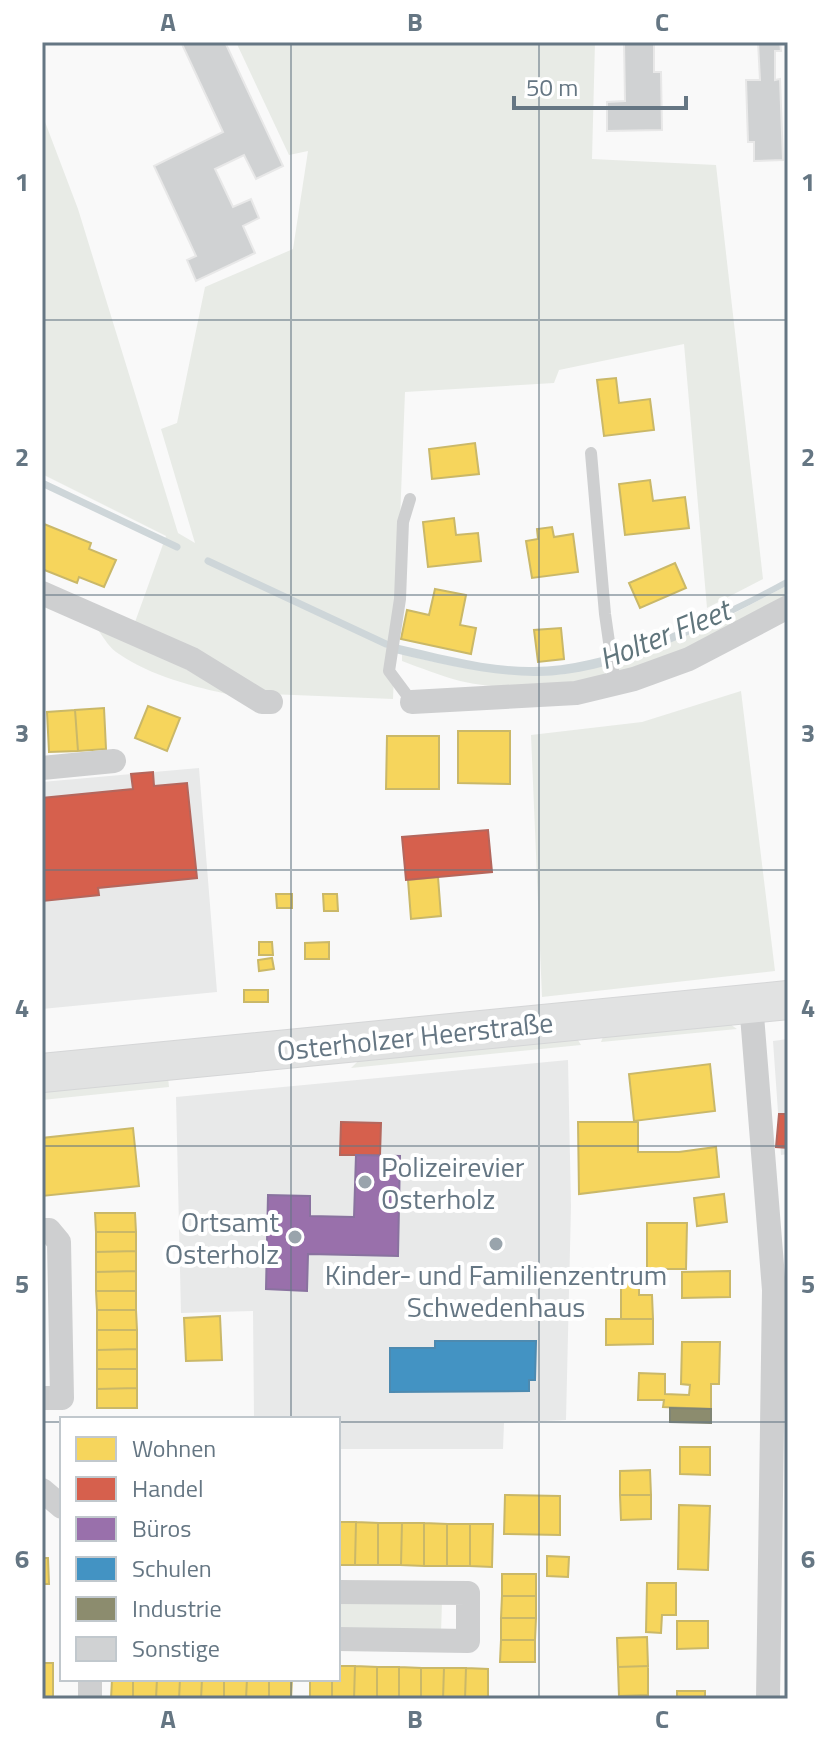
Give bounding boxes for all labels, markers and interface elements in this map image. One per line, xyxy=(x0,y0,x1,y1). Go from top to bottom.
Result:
text: A xyxy=(160,2,176,41)
text: B xyxy=(407,2,423,41)
text: C xyxy=(655,2,669,41)
scale bar xyxy=(514,60,686,110)
text: 50 m xyxy=(526,69,578,105)
text: 1 xyxy=(15,162,29,201)
text: 1 xyxy=(801,162,815,201)
text: 2 xyxy=(15,437,29,476)
text: 2 xyxy=(801,437,815,476)
water label: Holter Fleet xyxy=(592,586,740,681)
text: 3 xyxy=(15,713,29,752)
text: 3 xyxy=(801,713,815,752)
text: 4 xyxy=(15,988,29,1027)
text: 4 xyxy=(801,988,815,1027)
street label: Osterholzer Heerstraße xyxy=(275,1000,555,1072)
place label: Polizeirevier Osterholz xyxy=(381,1145,525,1220)
marker: Polizeirevier Osterholz xyxy=(356,1173,374,1191)
place label: Ortsamt Osterholz xyxy=(165,1200,279,1275)
marker: Ortsamt Osterholz xyxy=(286,1228,304,1246)
marker: Kinder- und Familienzentrum Schwedenhaus xyxy=(487,1235,505,1253)
place label: Kinder- und Familienzentrum Schwedenhaus xyxy=(325,1253,667,1328)
text: 5 xyxy=(15,1264,29,1303)
text: 5 xyxy=(801,1264,815,1303)
legend xyxy=(60,1417,340,1681)
text: Wohnen xyxy=(132,1430,216,1466)
text: Handel xyxy=(132,1470,203,1506)
text: Büros xyxy=(132,1510,191,1546)
text: 6 xyxy=(15,1539,29,1578)
text: 6 xyxy=(801,1539,815,1578)
text: Schulen xyxy=(132,1550,212,1586)
text: Industrie xyxy=(132,1590,222,1626)
text: Sonstige xyxy=(132,1630,220,1666)
text: A xyxy=(160,1699,176,1738)
text: B xyxy=(407,1699,423,1738)
text: C xyxy=(655,1699,669,1738)

